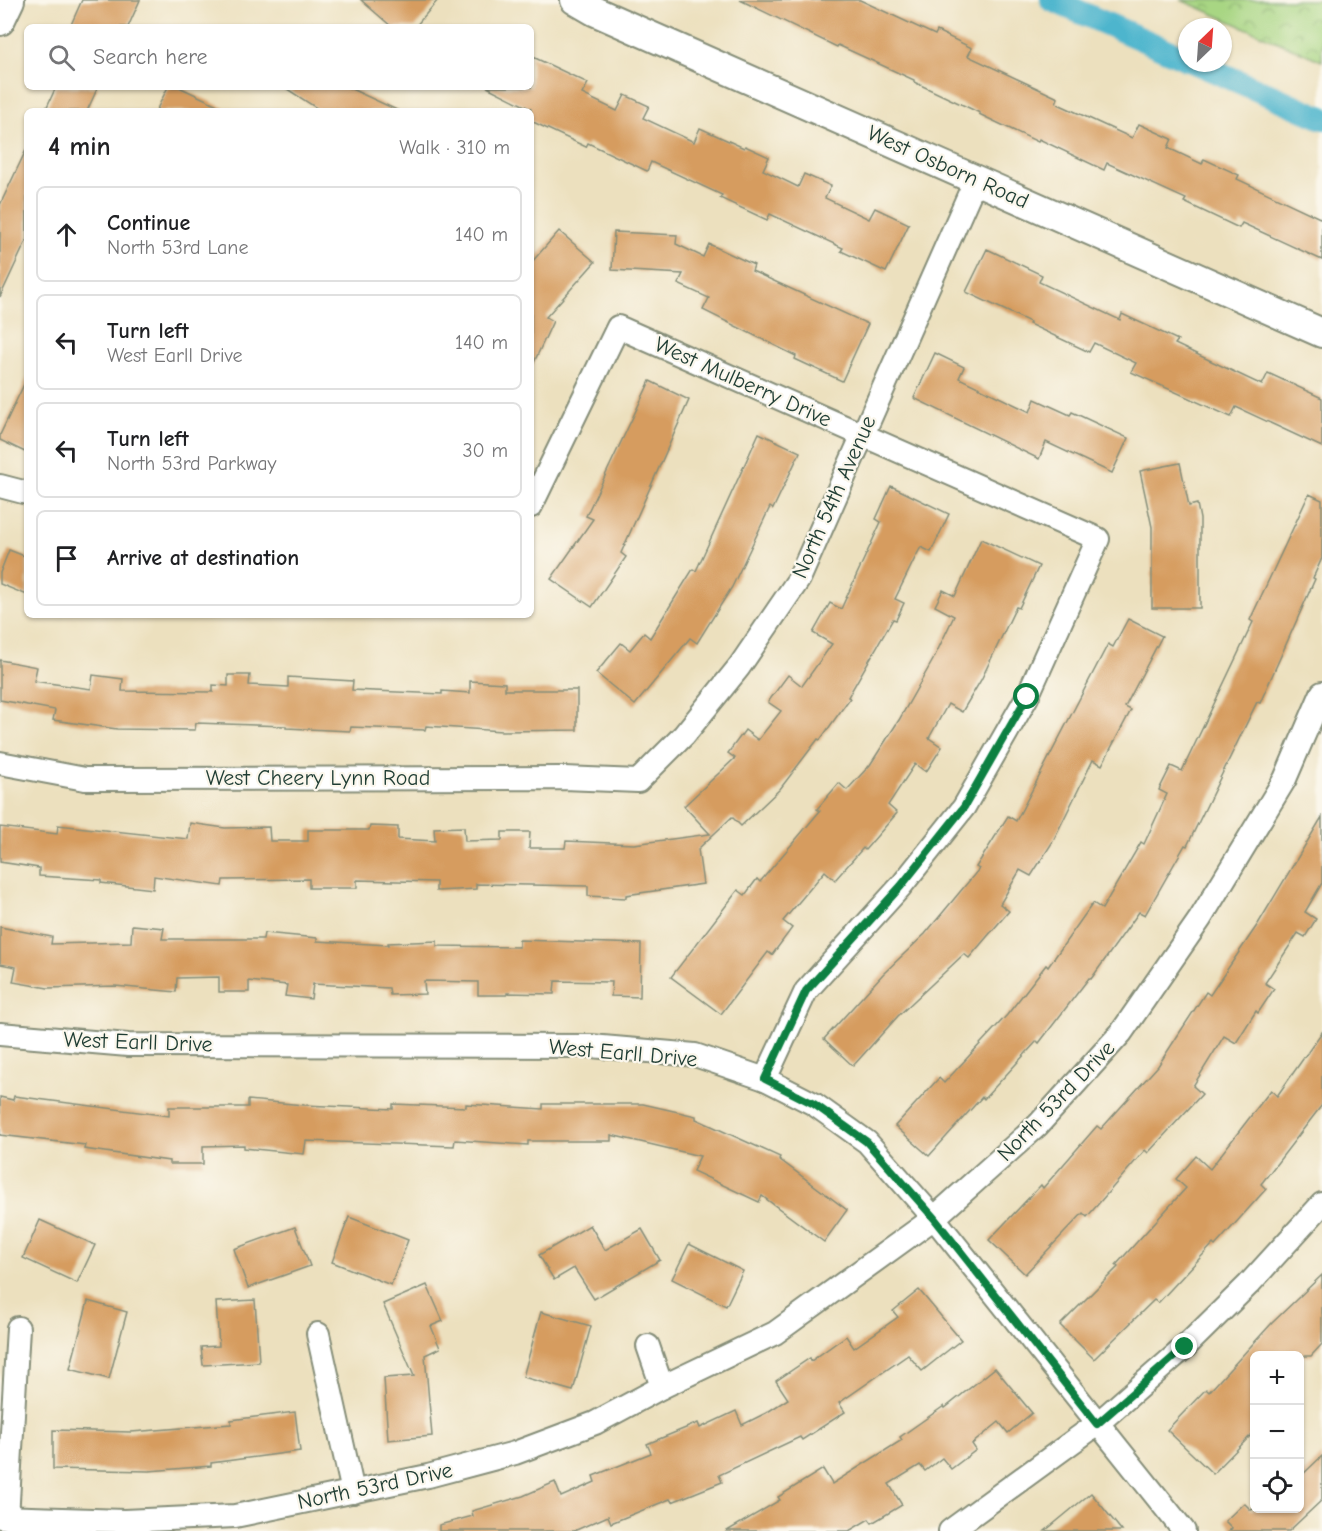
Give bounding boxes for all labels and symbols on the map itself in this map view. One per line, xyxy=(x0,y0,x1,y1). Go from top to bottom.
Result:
north arrow xyxy=(1178,18,1232,72)
street label: West Osborn Road xyxy=(863,120,1033,214)
street label: West Mulberry Drive xyxy=(651,331,835,433)
street label: North 54th Avenue xyxy=(786,412,882,582)
route start xyxy=(1013,683,1039,709)
street label: West Cheery Lynn Road xyxy=(206,765,430,791)
street label: West Earll Drive xyxy=(63,1026,213,1058)
street label: West Earll Drive xyxy=(548,1034,698,1072)
street label: North 53rd Drive xyxy=(992,1035,1120,1167)
route end xyxy=(1171,1333,1197,1359)
street label: North 53rd Drive xyxy=(295,1457,455,1515)

